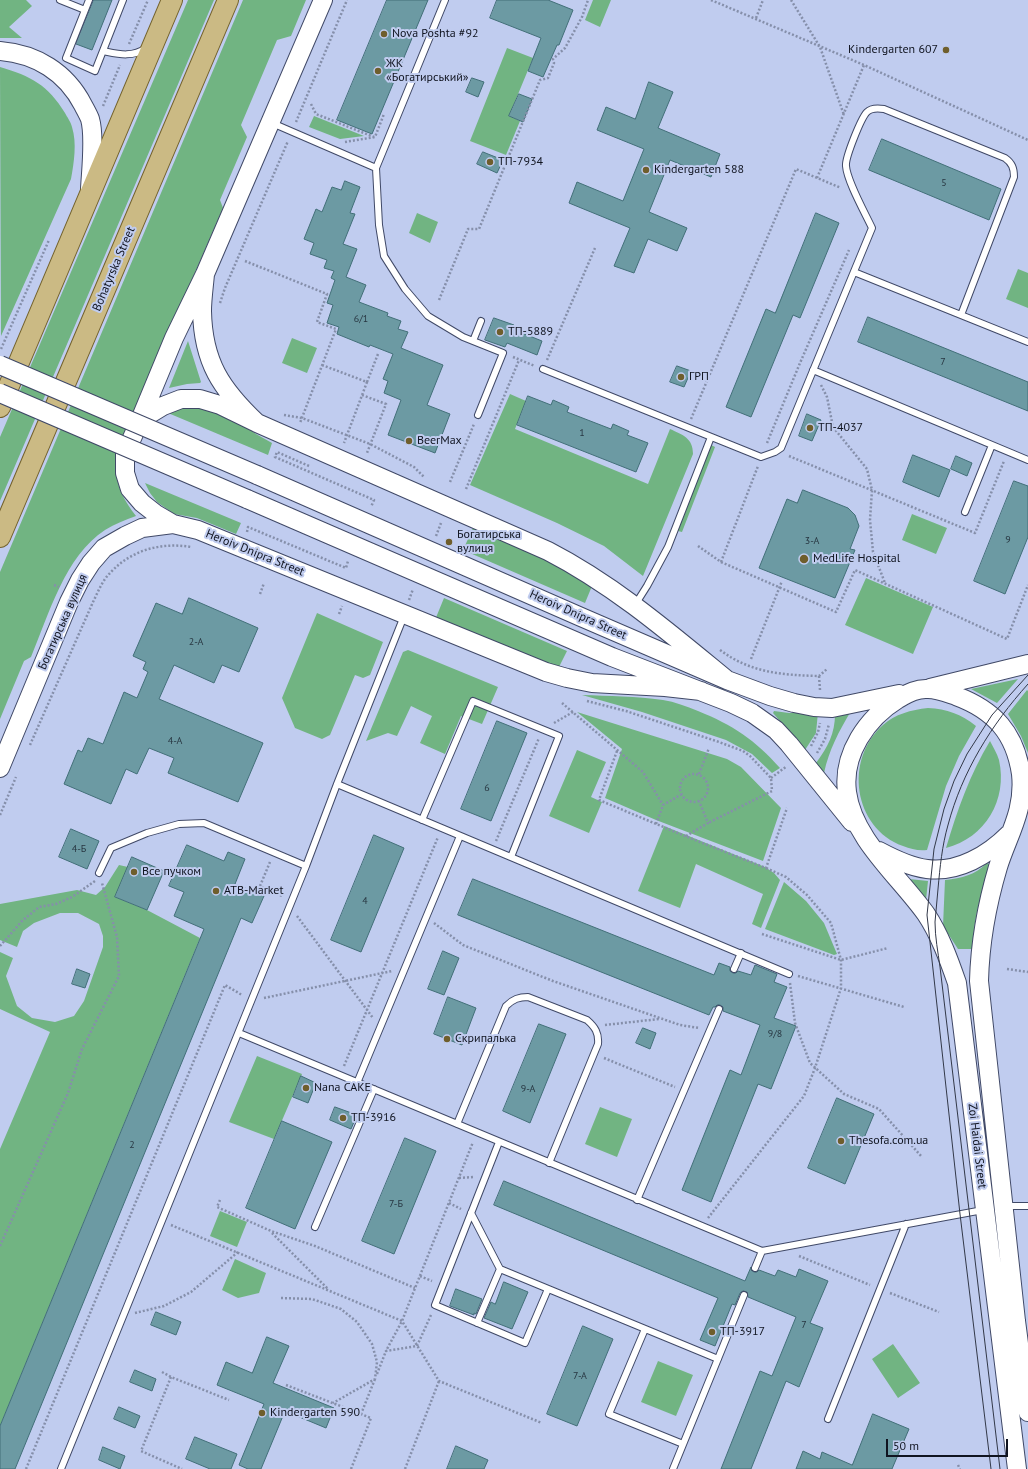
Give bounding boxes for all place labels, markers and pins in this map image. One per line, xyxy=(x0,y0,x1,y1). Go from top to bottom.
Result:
place label: Nova Poshta #92 xyxy=(392,27,478,41)
marker: Nova Poshta #92 xyxy=(379,29,389,39)
place label: Kindergarten 607 xyxy=(848,43,938,57)
marker: Kindergarten 607 xyxy=(941,45,951,55)
place label: ЖК «Богатирський» xyxy=(386,57,469,85)
marker: ЖК «Богатирський» xyxy=(373,66,383,76)
place label: ТП-7934 xyxy=(498,155,543,169)
marker: ТП-7934 xyxy=(485,157,495,167)
place label: Kindergarten 588 xyxy=(654,163,744,177)
marker: Kindergarten 588 xyxy=(641,165,651,175)
place label: ТП-5889 xyxy=(508,325,553,339)
marker: ТП-5889 xyxy=(495,327,505,337)
place label: ГРП xyxy=(689,370,709,384)
marker: ГРП xyxy=(676,372,686,382)
place label: ТП-4037 xyxy=(818,421,863,435)
marker: ТП-4037 xyxy=(805,423,815,433)
place label: BeerMax xyxy=(417,434,462,448)
marker: BeerMax xyxy=(404,436,414,446)
place label: Богатирська вулиця xyxy=(457,528,521,556)
marker: Богатирська вулиця xyxy=(444,537,454,547)
place label: MedLife Hospital xyxy=(813,552,900,566)
marker: MedLife Hospital xyxy=(798,553,810,565)
place label: Все пучком xyxy=(142,865,201,879)
marker: Все пучком xyxy=(129,867,139,877)
place label: ATB-Market xyxy=(224,884,283,898)
marker: ATB-Market xyxy=(211,886,221,896)
place label: Скрипалька xyxy=(455,1032,516,1046)
marker: Скрипалька xyxy=(442,1034,452,1044)
place label: Nana CAKE xyxy=(314,1081,371,1095)
marker: Nana CAKE xyxy=(301,1083,311,1093)
place label: ТП-3916 xyxy=(351,1111,396,1125)
marker: ТП-3916 xyxy=(338,1113,348,1123)
place label: Thesofa.com.ua xyxy=(849,1134,928,1148)
marker: Thesofa.com.ua xyxy=(836,1136,846,1146)
place label: ТП-3917 xyxy=(720,1325,765,1339)
marker: ТП-3917 xyxy=(707,1327,717,1337)
place label: Kindergarten 590 xyxy=(270,1406,360,1420)
marker: Kindergarten 590 xyxy=(257,1408,267,1418)

